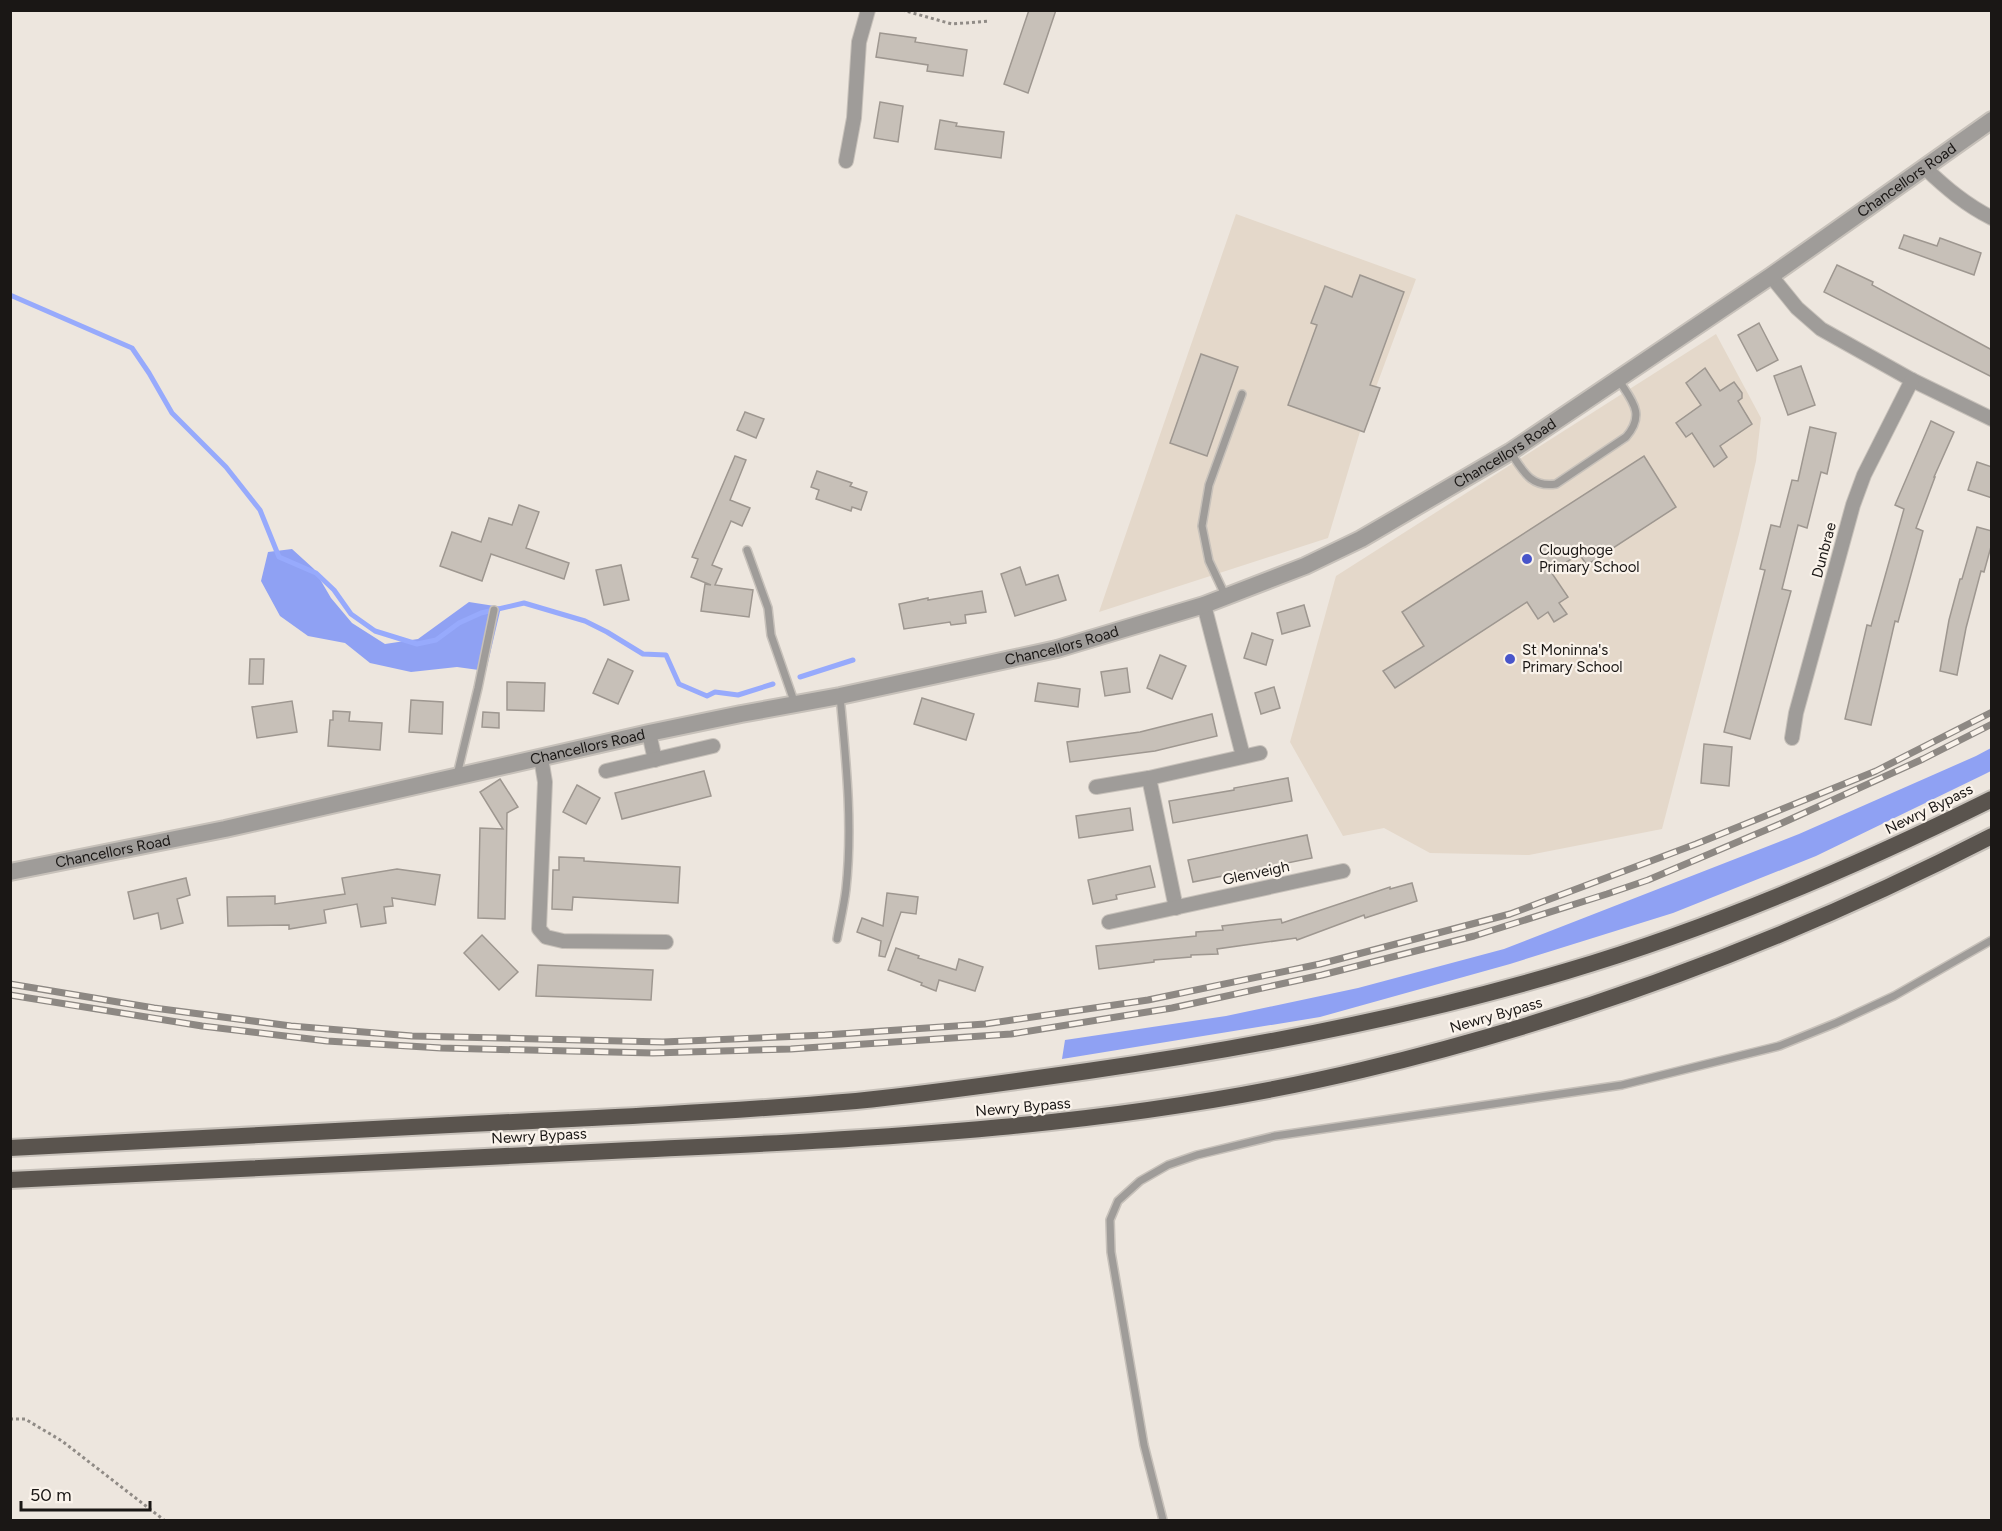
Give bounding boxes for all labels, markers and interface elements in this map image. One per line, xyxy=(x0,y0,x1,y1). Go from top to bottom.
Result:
street label: Chancellors Road xyxy=(1854,139,1960,221)
street label: Chancellors Road xyxy=(1451,415,1559,492)
street label: Dunbrae xyxy=(1808,520,1840,580)
place label: Cloughoge Primary School xyxy=(1539,541,1640,576)
marker: Cloughoge Primary School xyxy=(1520,552,1534,566)
street label: Chancellors Road xyxy=(1003,622,1121,669)
place label: St Moninna's Primary School xyxy=(1522,641,1623,676)
marker: St Moninna's Primary School xyxy=(1503,652,1517,666)
street label: Chancellors Road xyxy=(528,725,647,769)
street label: Newry Bypass xyxy=(1882,780,1976,838)
street label: Chancellors Road xyxy=(54,831,172,872)
street label: Glenveigh xyxy=(1221,857,1291,889)
street label: Newry Bypass xyxy=(1448,993,1544,1037)
street label: Newry Bypass xyxy=(975,1094,1071,1120)
street label: Newry Bypass xyxy=(491,1125,587,1147)
scale bar xyxy=(21,1474,150,1512)
text: 50 m xyxy=(30,1484,72,1506)

